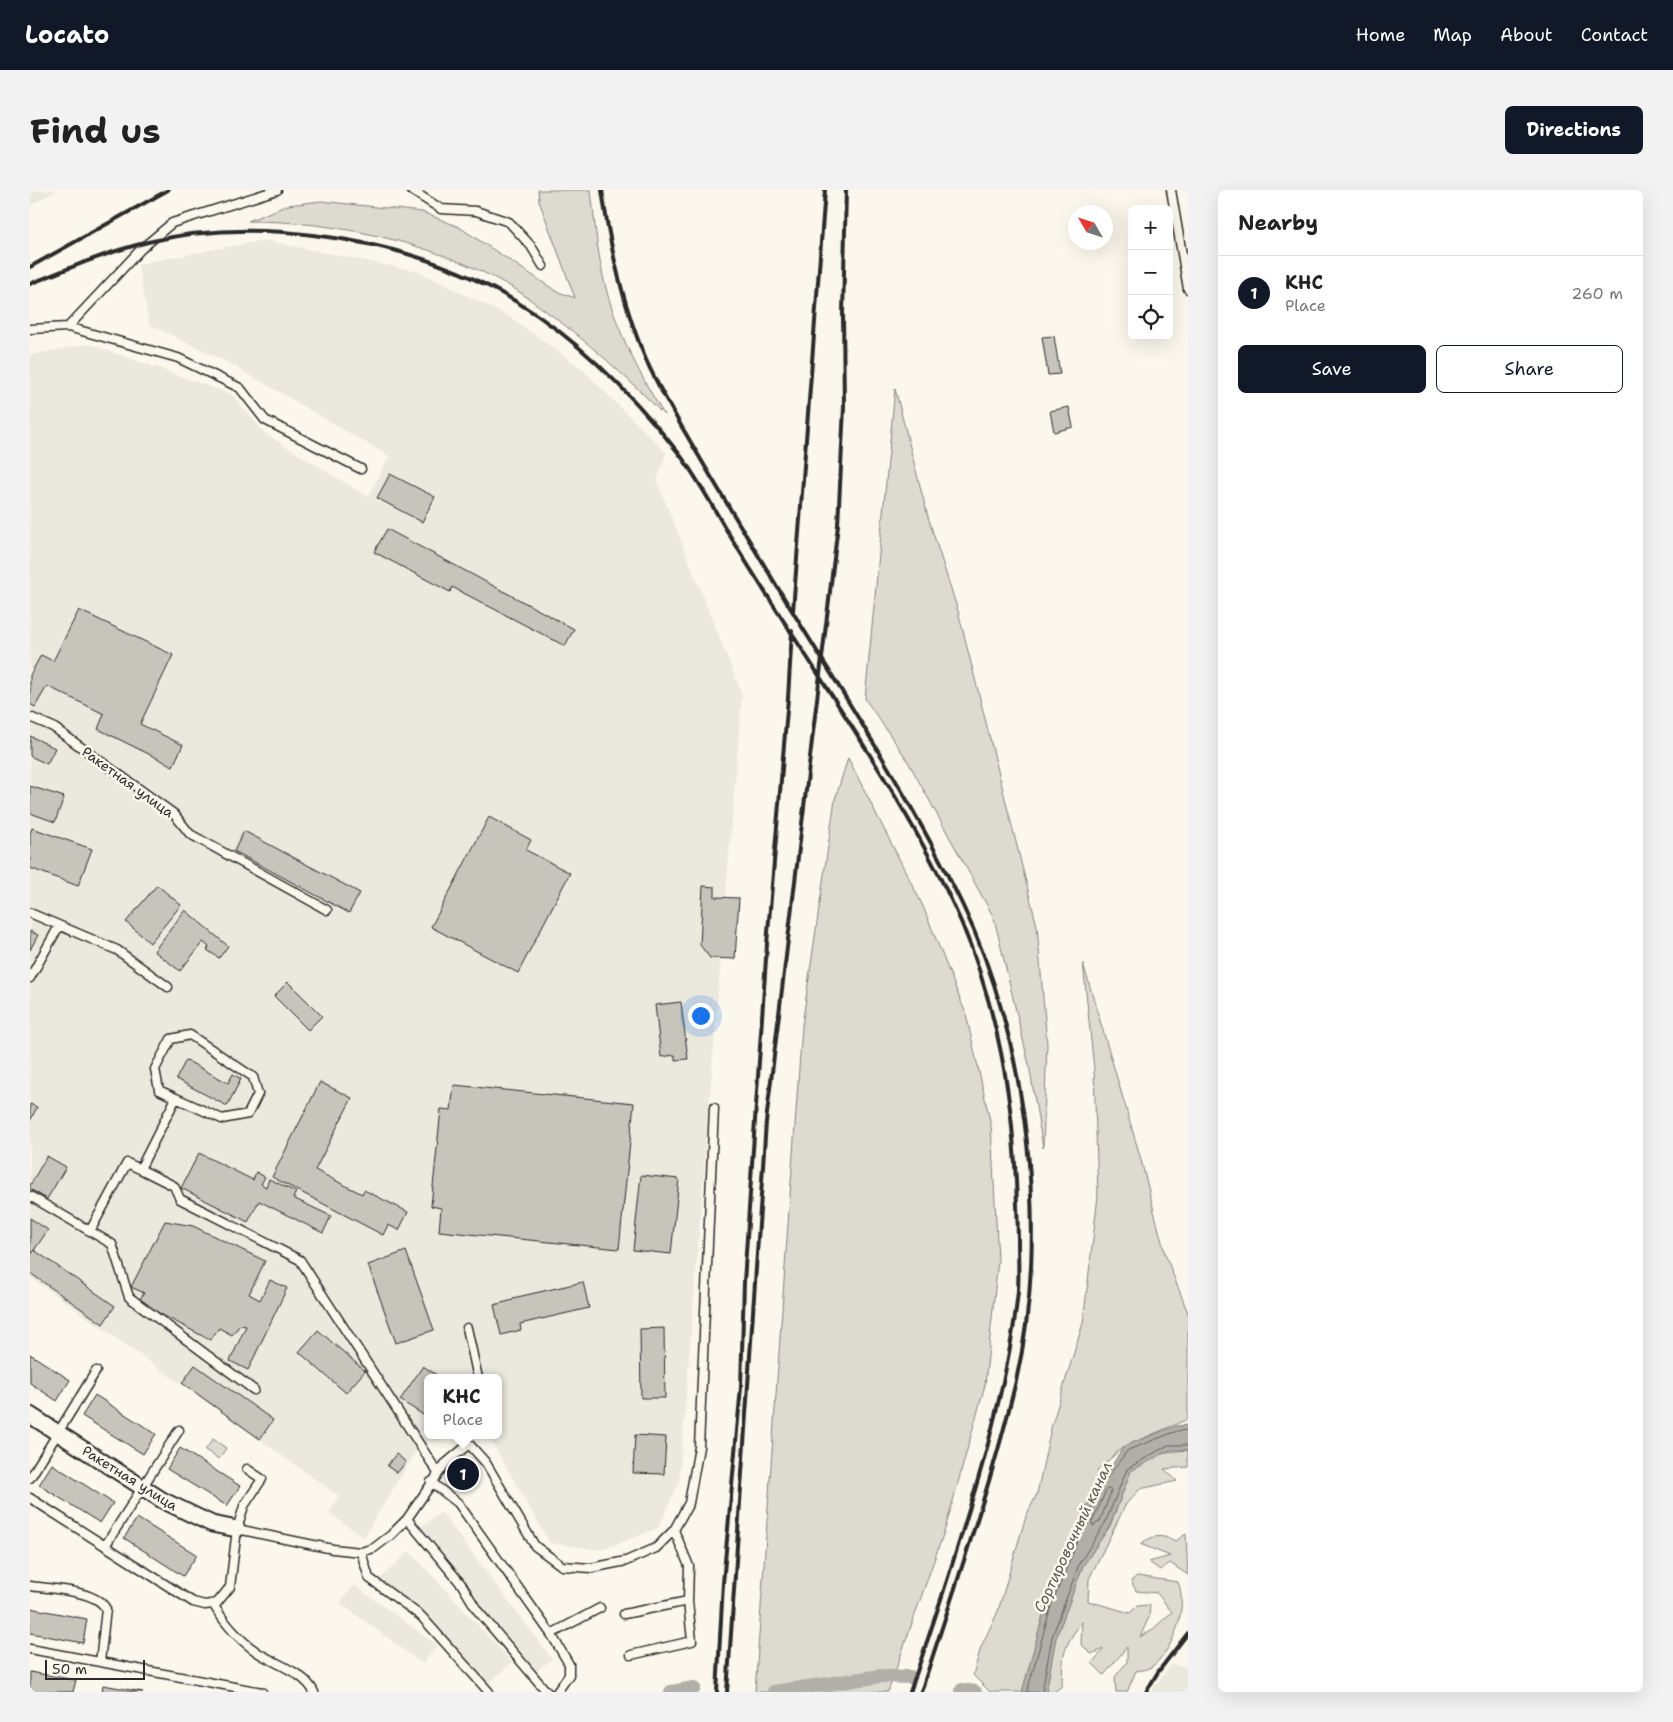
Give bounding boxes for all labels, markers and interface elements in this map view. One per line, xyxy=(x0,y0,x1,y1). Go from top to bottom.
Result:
text: Locato xyxy=(25,19,109,51)
text: Home xyxy=(1356,23,1405,47)
text: Map xyxy=(1433,23,1472,47)
text: About xyxy=(1500,23,1553,47)
text: Contact xyxy=(1581,23,1648,47)
button: Directions xyxy=(1505,106,1643,154)
text: Find us xyxy=(30,107,161,154)
north arrow xyxy=(1068,205,1113,250)
map controls xyxy=(1128,205,1173,340)
button: + xyxy=(1128,205,1173,250)
text: Nearby xyxy=(1238,209,1318,237)
button: − xyxy=(1128,250,1173,295)
text: КНС xyxy=(1285,270,1323,295)
text: 1 xyxy=(1250,283,1258,304)
text: 260 m xyxy=(1571,283,1623,304)
button: locate xyxy=(1128,295,1173,340)
text: Place xyxy=(1285,295,1326,316)
button: Save xyxy=(1238,345,1426,393)
button: Share xyxy=(1436,345,1623,393)
street label: Ракетная улица xyxy=(78,743,178,822)
your location xyxy=(688,1003,714,1029)
popup xyxy=(424,1374,502,1439)
text: КНС xyxy=(443,1384,481,1409)
text: Place xyxy=(443,1409,483,1430)
street label: Ракетная улица xyxy=(79,1441,181,1515)
pin: 1 xyxy=(447,1455,479,1493)
water label: Сортировочный канал xyxy=(1029,1458,1117,1616)
scale bar xyxy=(45,1657,145,1680)
text: 50 m xyxy=(52,1660,87,1678)

